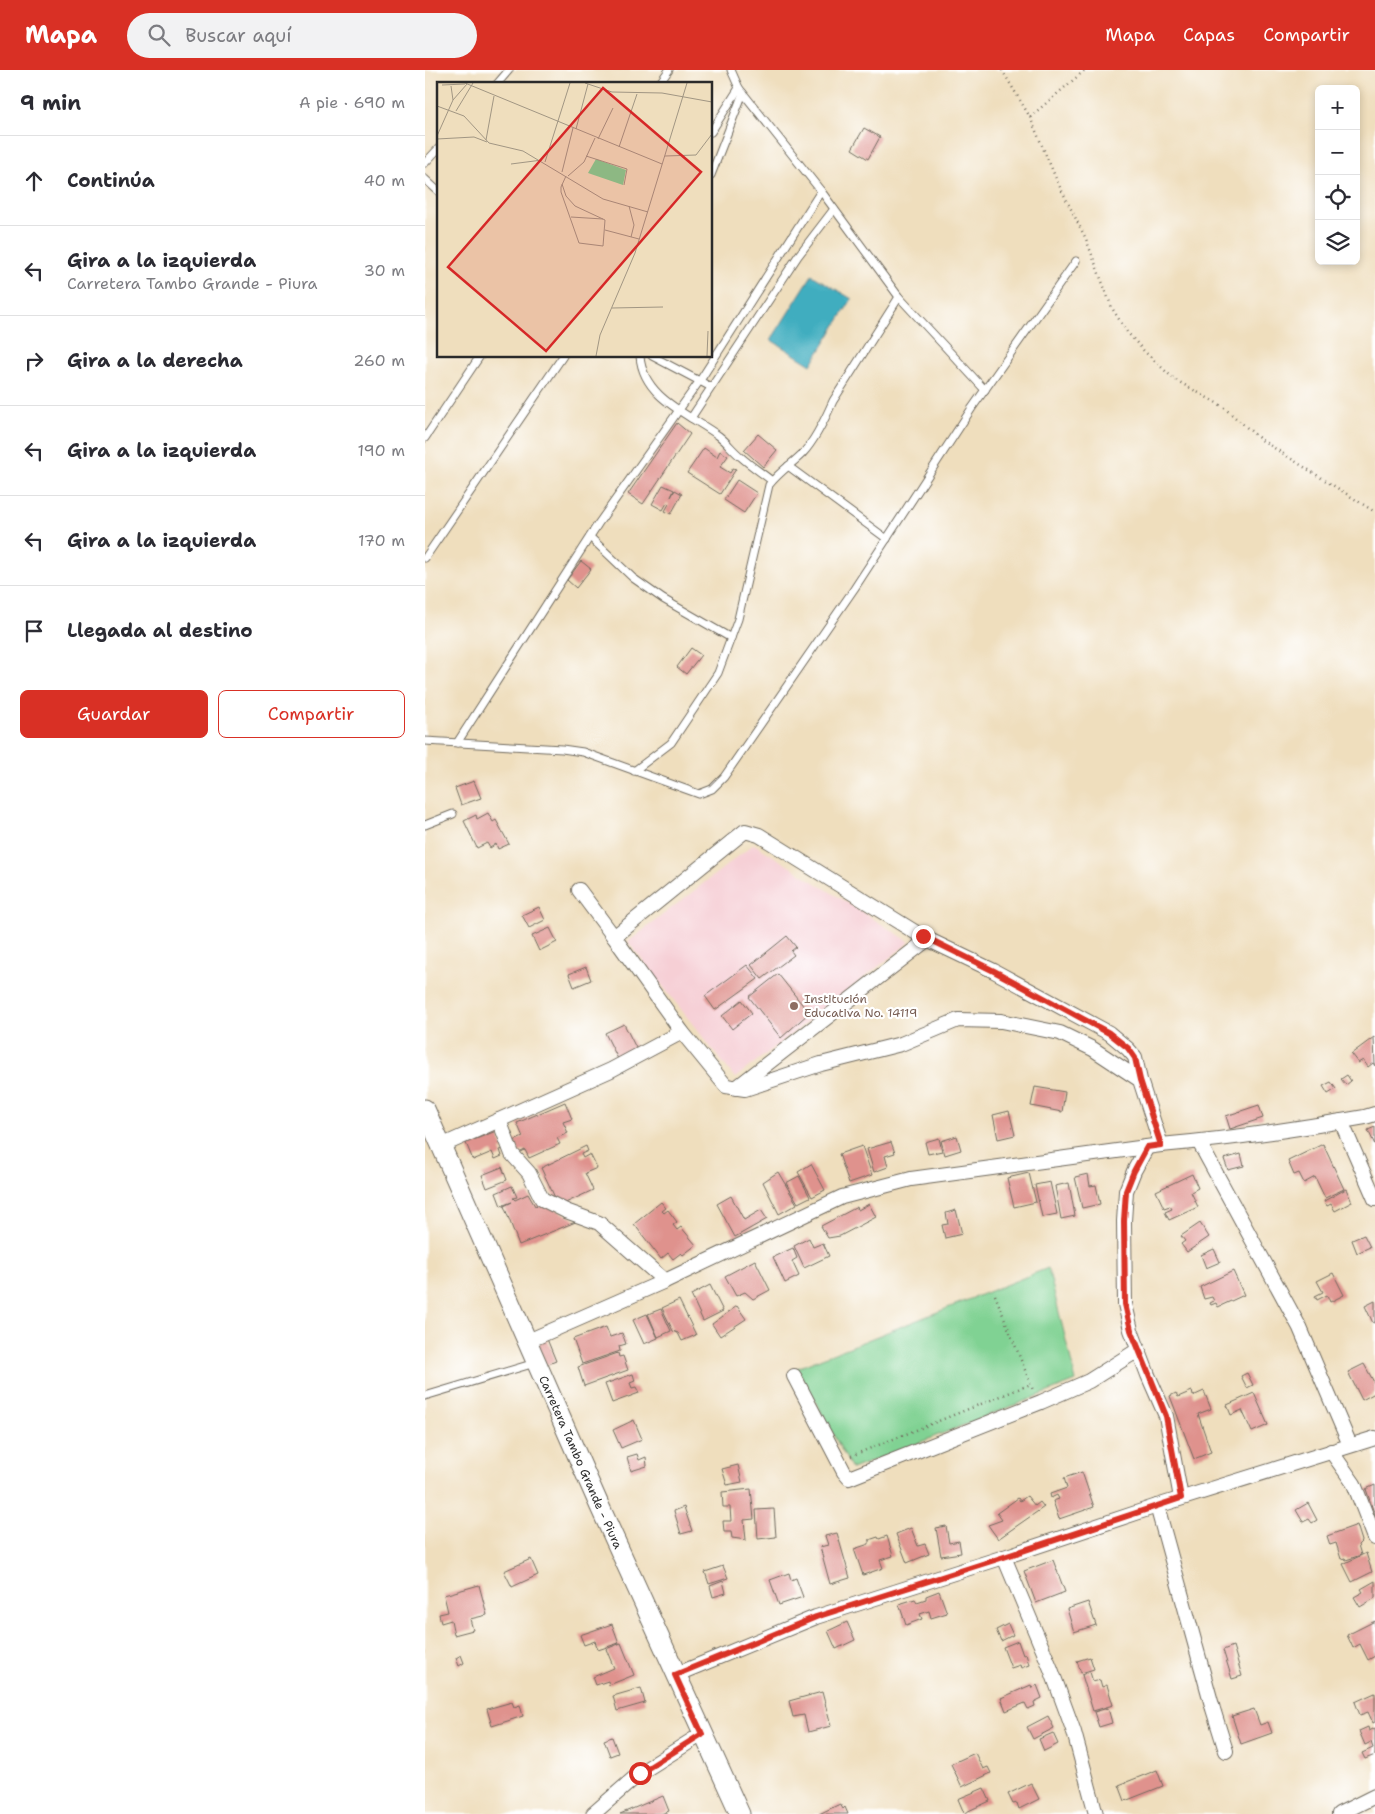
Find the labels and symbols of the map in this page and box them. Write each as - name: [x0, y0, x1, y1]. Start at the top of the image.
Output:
- inset map: [437, 82, 713, 358]
- route end: [912, 925, 935, 948]
- place label: Institución Educativa No. 14119: [804, 991, 917, 1021]
- marker: Institución Educativa No. 14119: [788, 1000, 800, 1012]
- street label: Carretera Tambo Grande - Piura: [535, 1373, 626, 1552]
- route start: [629, 1762, 652, 1785]

